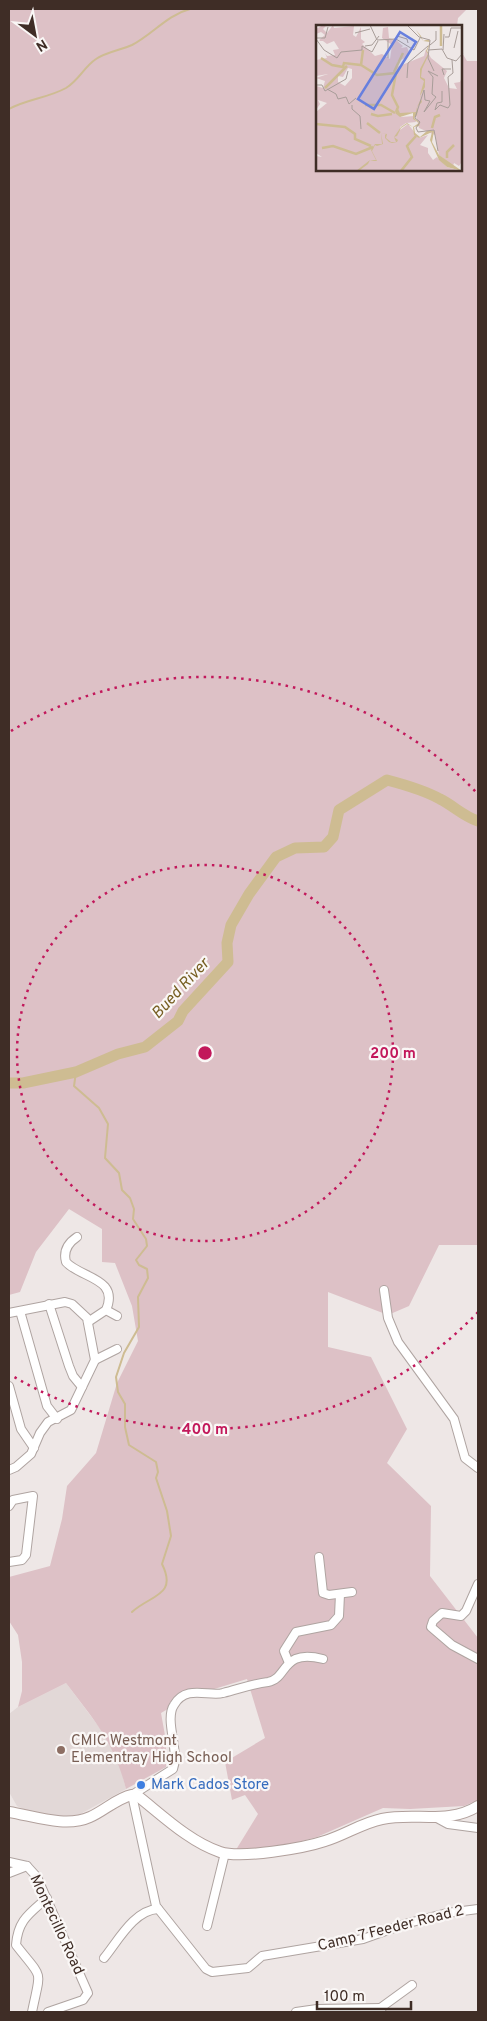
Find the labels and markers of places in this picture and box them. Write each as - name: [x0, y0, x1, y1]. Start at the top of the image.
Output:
- centre of rings: [196, 1044, 214, 1062]
- place label: CMIC Westmont Elementray High School: [71, 1732, 232, 1768]
- marker: CMIC Westmont Elementray High School: [55, 1744, 67, 1756]
- place label: Mark Cados Store: [151, 1776, 269, 1795]
- marker: Mark Cados Store: [135, 1779, 147, 1791]

